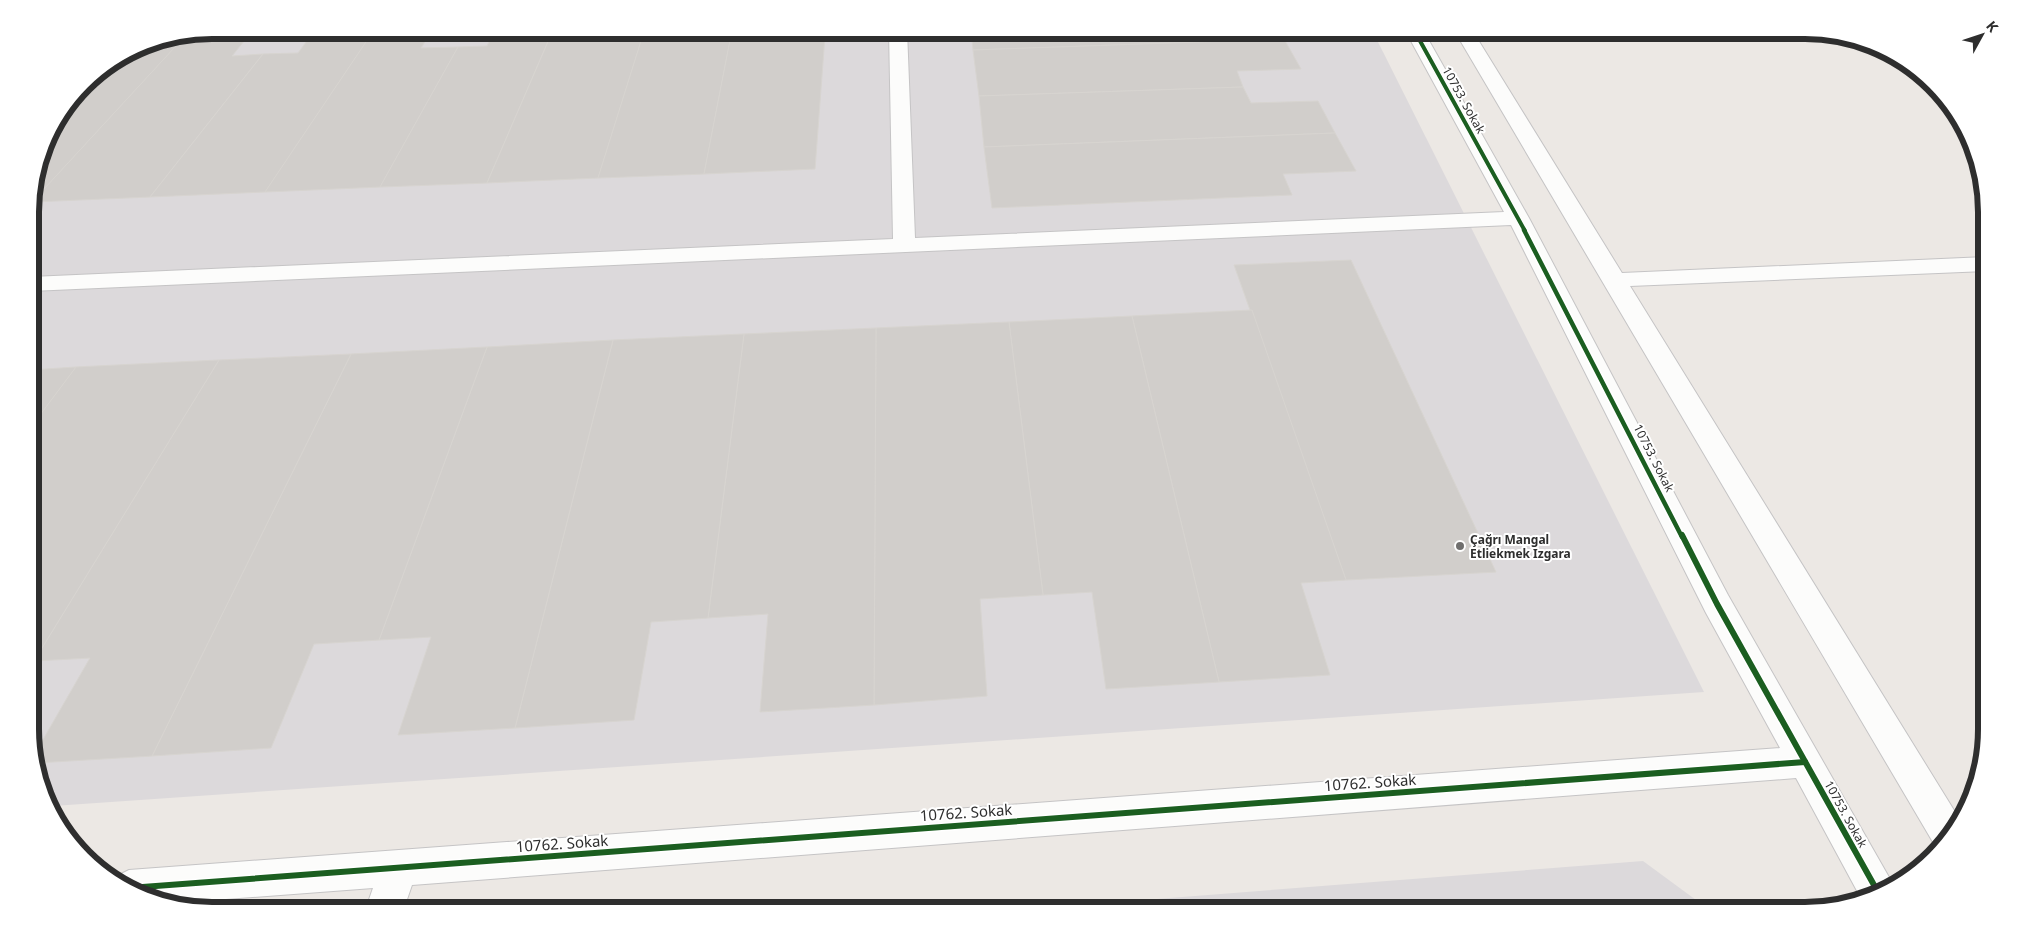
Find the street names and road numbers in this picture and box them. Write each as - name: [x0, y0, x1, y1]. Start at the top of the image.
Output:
- street label: 10753. Sokak: [1439, 63, 1490, 137]
- street label: 10753. Sokak: [1630, 421, 1679, 495]
- street label: 10762. Sokak: [1323, 769, 1417, 795]
- street label: 10753. Sokak: [1821, 777, 1872, 851]
- street label: 10762. Sokak: [919, 799, 1013, 825]
- street label: 10762. Sokak: [515, 830, 609, 856]

